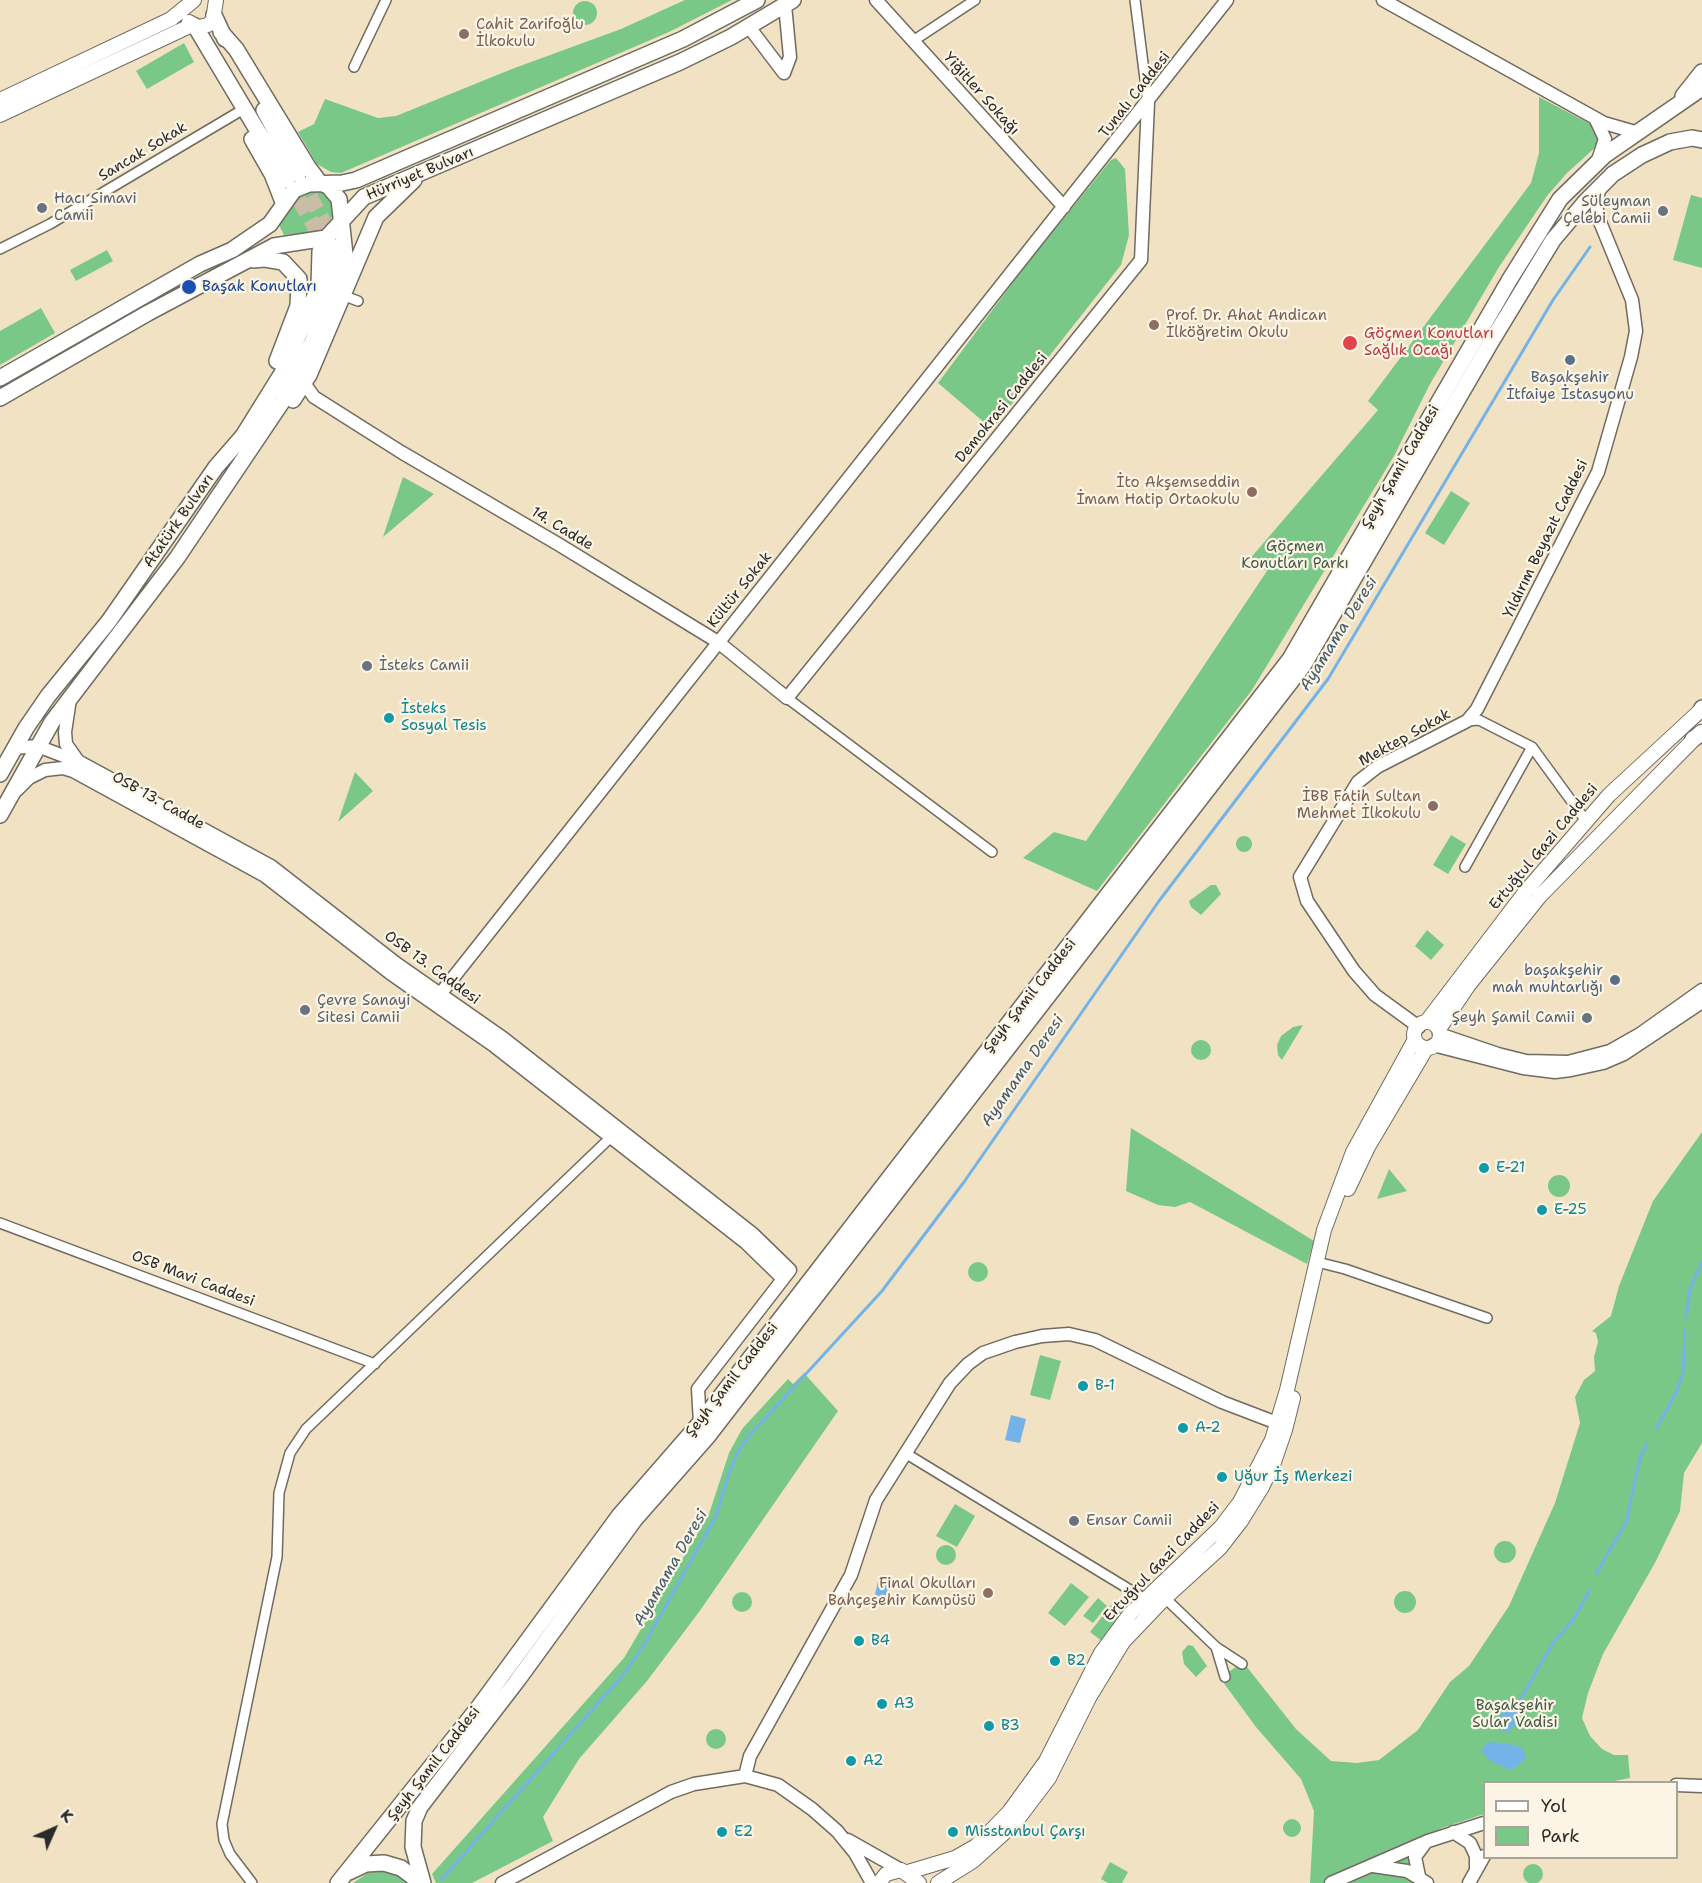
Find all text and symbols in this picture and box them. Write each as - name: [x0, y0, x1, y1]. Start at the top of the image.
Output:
- place label: Cahit Zarifoğlu İlkokulu: [476, 16, 584, 51]
- marker: Cahit Zarifoğlu İlkokulu: [457, 27, 471, 41]
- street label: Tunalı Caddesi: [1096, 48, 1174, 142]
- street label: Yiğitler Sokağı: [939, 49, 1023, 139]
- street label: Sancak Sokak: [95, 119, 191, 185]
- street label: Hürriyet Bulvarı: [364, 143, 476, 205]
- place label: Hacı Simavi Camii: [54, 190, 137, 225]
- place label: Süleyman Çelebi Camii: [1563, 193, 1651, 228]
- marker: Hacı Simavi Camii: [35, 201, 49, 215]
- marker: Süleyman Çelebi Camii: [1656, 204, 1670, 218]
- marker: Başak Konutları: [180, 278, 198, 296]
- place label: Başak Konutları: [202, 278, 317, 296]
- place label: Prof. Dr. Ahat Andican İlköğretim Okulu: [1166, 307, 1327, 342]
- marker: Prof. Dr. Ahat Andican İlköğretim Okulu: [1147, 318, 1161, 332]
- place label: Göçmen Konutları Sağlık Ocağı: [1364, 325, 1494, 360]
- marker: Göçmen Konutları Sağlık Ocağı: [1341, 334, 1359, 352]
- street label: Demokrasi Caddesi: [952, 349, 1052, 467]
- marker: Başakşehir İtfaiye İstasyonu: [1563, 353, 1577, 367]
- place label: Başakşehir İtfaiye İstasyonu: [1506, 369, 1634, 404]
- street label: Şeyh Şamil Caddesi: [1358, 402, 1444, 532]
- street label: Yıldırım Beyazıt Caddesi: [1500, 457, 1592, 621]
- street label: Atatürk Bulvarı: [140, 470, 218, 572]
- place label: İto Akşemseddin İmam Hatip Ortaokulu: [1076, 474, 1240, 509]
- marker: İto Akşemseddin İmam Hatip Ortaokulu: [1245, 485, 1259, 499]
- street label: 14. Cadde: [528, 503, 596, 555]
- park label: Göçmen Konutları Parkı: [1241, 538, 1349, 573]
- street label: Kültür Sokak: [704, 548, 776, 632]
- water label: Ayamama Deresi: [1296, 573, 1382, 695]
- place label: İsteks Camii: [379, 657, 469, 675]
- marker: İsteks Camii: [360, 659, 374, 673]
- place label: İsteks Sosyal Tesis: [401, 700, 487, 735]
- street label: Mektep Sokak: [1356, 705, 1454, 771]
- marker: İsteks Sosyal Tesis: [382, 711, 396, 725]
- street label: OSB 13. Cadde: [109, 768, 207, 834]
- street label: Ertuğtul Gazi Caddesi: [1486, 780, 1602, 914]
- place label: İBB Fatih Sultan Mehmet İlkokulu: [1297, 788, 1421, 823]
- marker: İBB Fatih Sultan Mehmet İlkokulu: [1426, 799, 1440, 813]
- street label: OSB 13. Caddesi: [381, 927, 483, 1009]
- street label: Şeyh Şamil Caddesi: [980, 935, 1080, 1057]
- place label: başakşehir mah muhtarlığı: [1492, 962, 1603, 997]
- marker: başakşehir mah muhtarlığı: [1608, 973, 1622, 987]
- place label: Çevre Sanayi Sitesi Camii: [317, 992, 410, 1027]
- marker: Çevre Sanayi Sitesi Camii: [298, 1003, 312, 1017]
- place label: Şeyh Şamil Camii: [1452, 1009, 1575, 1027]
- marker: Şeyh Şamil Camii: [1580, 1011, 1594, 1025]
- water label: Ayamama Deresi: [977, 1012, 1069, 1130]
- place label: E-21: [1496, 1159, 1525, 1177]
- marker: E-21: [1477, 1161, 1491, 1175]
- place label: E-25: [1554, 1201, 1587, 1219]
- marker: E-25: [1535, 1203, 1549, 1217]
- street label: OSB Mavi Caddesi: [129, 1247, 257, 1311]
- street label: Şeyh Şamil Caddesi: [682, 1319, 782, 1441]
- place label: B-1: [1095, 1377, 1115, 1395]
- marker: B-1: [1076, 1379, 1090, 1393]
- place label: A-2: [1195, 1419, 1221, 1437]
- marker: A-2: [1176, 1421, 1190, 1435]
- place label: Uğur İş Merkezi: [1234, 1468, 1353, 1486]
- marker: Uğur İş Merkezi: [1215, 1470, 1229, 1484]
- street label: Ertuğrul Gazi Caddesi: [1100, 1498, 1224, 1626]
- water label: Ayamama Deresi: [630, 1506, 712, 1630]
- place label: Ensar Camii: [1086, 1512, 1172, 1530]
- marker: Ensar Camii: [1067, 1514, 1081, 1528]
- place label: Final Okulları Bahçeşehir Kampüsü: [828, 1575, 976, 1610]
- marker: Final Okulları Bahçeşehir Kampüsü: [981, 1586, 995, 1600]
- place label: B4: [871, 1632, 890, 1650]
- marker: B4: [852, 1634, 866, 1648]
- place label: B2: [1067, 1652, 1086, 1670]
- marker: B2: [1048, 1654, 1062, 1668]
- place label: A3: [894, 1695, 915, 1713]
- marker: A3: [875, 1697, 889, 1711]
- park label: Başakşehir Sular Vadisi: [1472, 1697, 1558, 1732]
- street label: Şeyh Şamil Caddesi: [384, 1703, 484, 1825]
- place label: B3: [1001, 1717, 1020, 1735]
- marker: B3: [982, 1719, 996, 1733]
- place label: A2: [863, 1752, 884, 1770]
- marker: A2: [844, 1754, 858, 1768]
- legend: [1483, 1781, 1678, 1859]
- text: Yol: [1541, 1794, 1566, 1818]
- north arrow: [24, 1799, 84, 1859]
- text: K: [56, 1805, 78, 1827]
- place label: E2: [734, 1823, 753, 1841]
- place label: Misstanbul Çarşı: [965, 1823, 1086, 1841]
- text: Park: [1541, 1824, 1580, 1848]
- marker: E2: [715, 1825, 729, 1839]
- marker: Misstanbul Çarşı: [946, 1825, 960, 1839]

